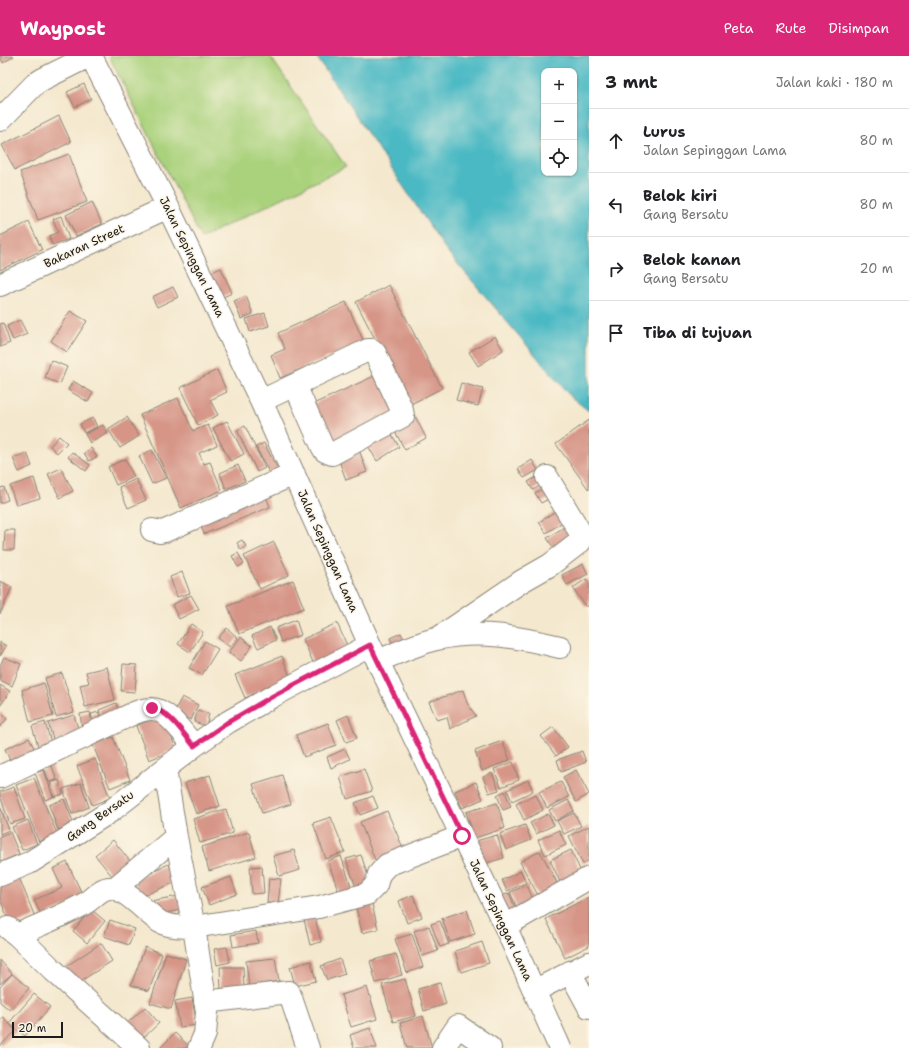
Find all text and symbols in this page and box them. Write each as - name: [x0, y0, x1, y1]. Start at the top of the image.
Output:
- text: Waypost: [20, 16, 105, 41]
- text: Peta: [724, 19, 753, 37]
- text: Rute: [775, 19, 806, 37]
- text: Disimpan: [828, 19, 889, 37]
- map controls: [541, 68, 577, 176]
- button: +: [541, 68, 577, 104]
- text: 3 mnt: [605, 71, 658, 93]
- text: Jalan kaki · 180 m: [776, 74, 893, 91]
- button: −: [541, 104, 577, 140]
- text: Lurus: [643, 122, 685, 142]
- icon: ahead: [605, 130, 627, 152]
- text: 80 m: [859, 132, 893, 149]
- button: locate: [541, 140, 577, 176]
- text: Jalan Sepinggan Lama: [643, 142, 787, 159]
- text: Belok kiri: [643, 186, 717, 206]
- street label: Jalan Sepinggan Lama: [156, 194, 228, 321]
- icon: left: [605, 194, 627, 216]
- text: 80 m: [859, 196, 893, 213]
- text: Gang Bersatu: [643, 206, 728, 223]
- street label: Bakaran Street: [41, 220, 127, 272]
- text: Belok kanan: [643, 250, 741, 270]
- icon: right: [605, 258, 627, 280]
- text: 20 m: [860, 260, 893, 277]
- text: Gang Bersatu: [643, 270, 728, 287]
- icon: arrive: [605, 322, 627, 344]
- text: Tiba di tujuan: [643, 323, 752, 343]
- street label: Jalan Sepinggan Lama: [294, 487, 362, 615]
- route end: [143, 699, 161, 717]
- street label: Gang Bersatu: [63, 787, 137, 845]
- route start: [453, 827, 471, 845]
- street label: Jalan Sepinggan Lama: [466, 857, 536, 984]
- scale bar: [12, 1020, 63, 1039]
- text: 20 m: [18, 1021, 46, 1036]

